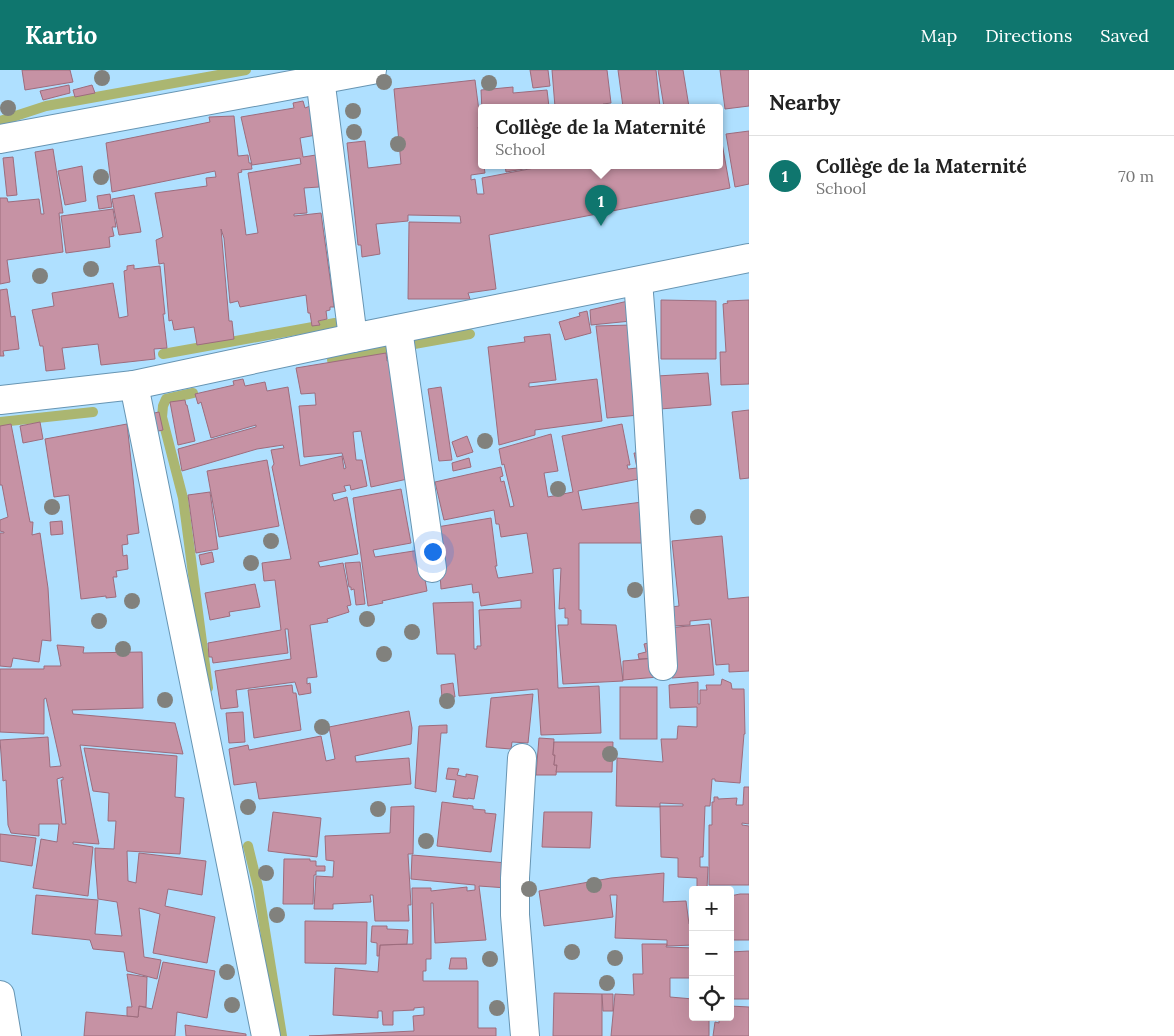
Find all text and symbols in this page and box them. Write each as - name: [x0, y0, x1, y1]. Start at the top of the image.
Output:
- text: Kartio: [25, 20, 97, 51]
- text: Map: [921, 24, 957, 47]
- text: Directions: [985, 24, 1072, 47]
- text: Saved: [1100, 24, 1149, 47]
- text: Nearby: [769, 89, 840, 116]
- popup: [478, 104, 723, 169]
- text: Collège de la Maternité: [495, 115, 706, 139]
- text: School: [495, 139, 545, 159]
- text: Collège de la Maternité: [816, 154, 1027, 178]
- text: 1: [782, 166, 788, 186]
- text: 70 m: [1118, 166, 1154, 186]
- text: School: [816, 178, 866, 198]
- pin: 1: [585, 185, 617, 226]
- your location: [420, 539, 446, 565]
- map controls: [689, 886, 734, 1021]
- button: +: [689, 886, 734, 931]
- button: −: [689, 931, 734, 976]
- button: locate: [689, 976, 734, 1021]

